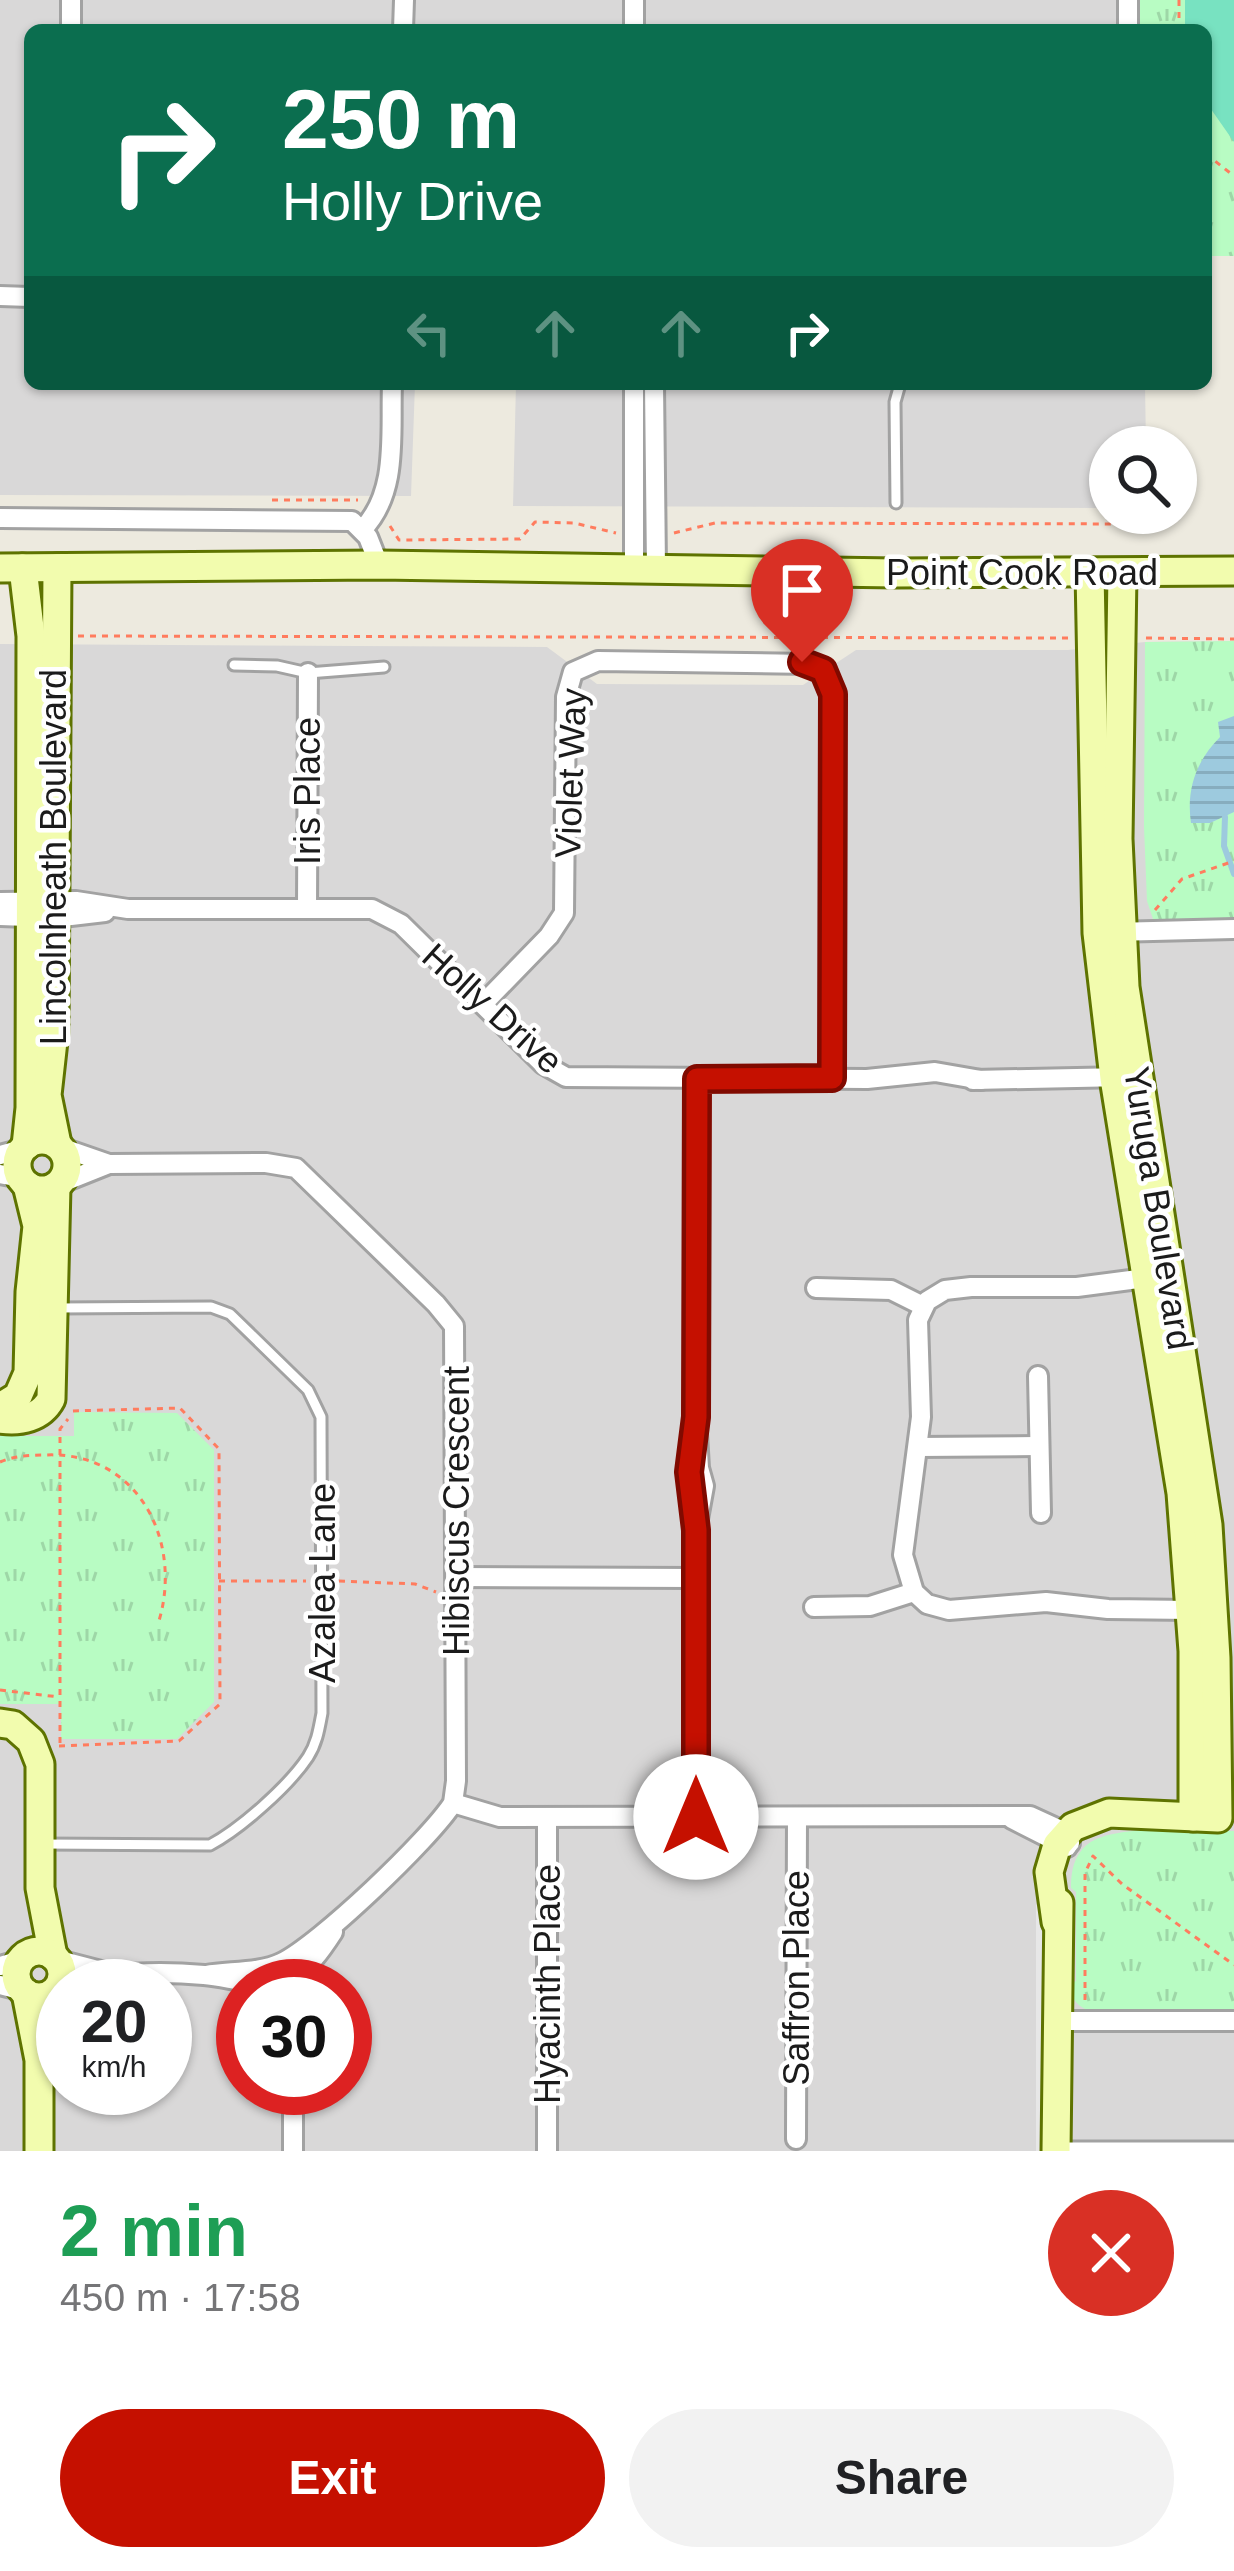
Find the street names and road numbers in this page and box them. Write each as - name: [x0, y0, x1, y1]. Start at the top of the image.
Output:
- street label: Point Cook Road: [886, 552, 1158, 593]
- street label: Lincolnheath Boulevard: [33, 669, 74, 1045]
- street label: Violet Way: [547, 687, 594, 859]
- street label: Iris Place: [287, 717, 328, 865]
- street label: Holly Drive: [414, 935, 571, 1082]
- street label: Yuruga Boulevard: [1116, 1064, 1201, 1353]
- street label: Hibiscus Crescent: [436, 1366, 477, 1656]
- street label: Azalea Lane: [302, 1483, 343, 1683]
- street label: Hyacinth Place: [527, 1864, 568, 2104]
- street label: Saffron Place: [776, 1870, 817, 2086]

